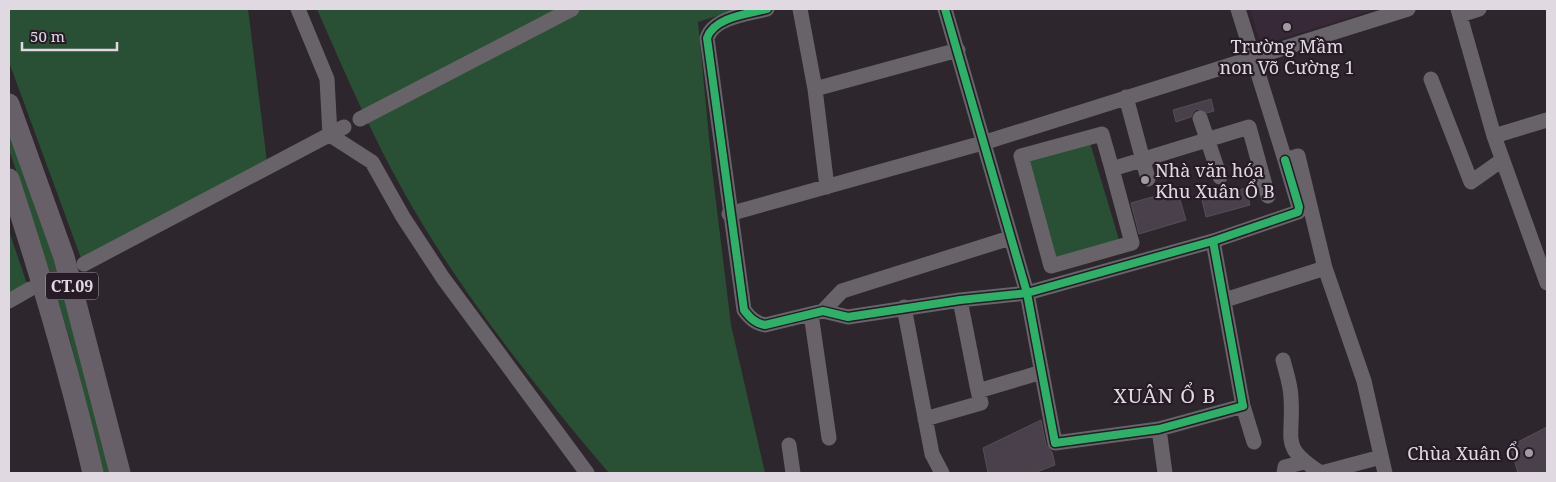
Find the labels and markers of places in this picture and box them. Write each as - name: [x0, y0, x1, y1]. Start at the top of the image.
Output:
- marker: Trường Mầm non Võ Cường 1: [1281, 21, 1293, 33]
- place label: Trường Mầm non Võ Cường 1: [1220, 34, 1354, 79]
- place label: Nhà văn hóa Khu Xuân Ổ B: [1155, 158, 1275, 203]
- marker: Nhà văn hóa Khu Xuân Ổ B: [1139, 174, 1151, 186]
- place label: Chùa Xuân Ổ: [1407, 441, 1519, 465]
- marker: Chùa Xuân Ổ: [1523, 447, 1535, 459]

